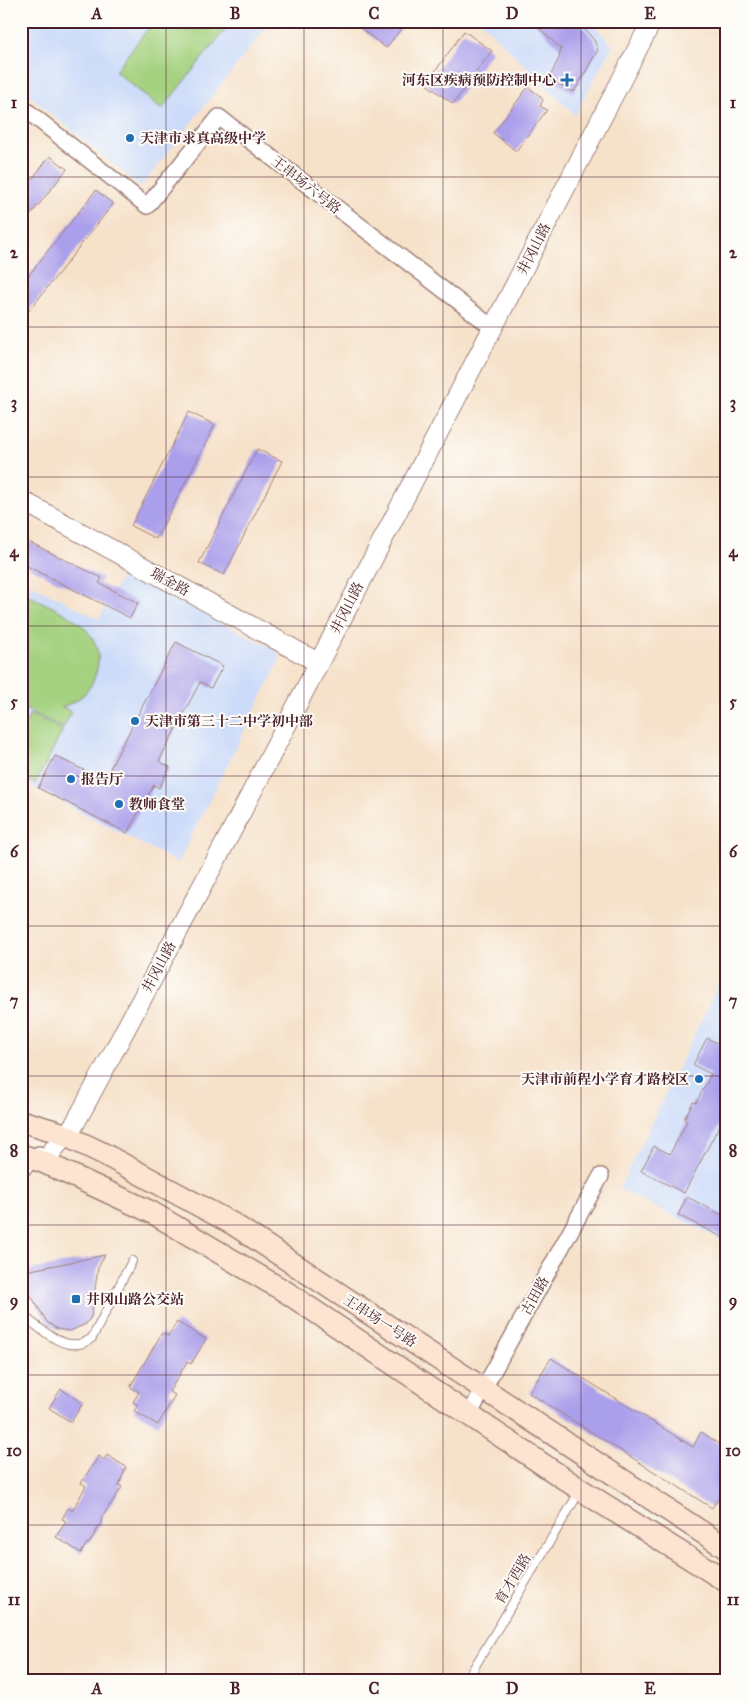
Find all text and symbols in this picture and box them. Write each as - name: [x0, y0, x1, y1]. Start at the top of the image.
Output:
- text: A: [91, 4, 103, 23]
- text: B: [230, 4, 240, 23]
- text: C: [369, 4, 380, 23]
- text: D: [506, 4, 519, 23]
- text: E: [644, 4, 656, 23]
- place label: 河东区疾病预防控制中心: [402, 72, 556, 89]
- marker: 河东区疾病预防控制中心: [560, 73, 574, 87]
- text: 1: [11, 93, 18, 112]
- text: 1: [730, 93, 737, 112]
- place label: 天津市求真高级中学: [140, 130, 266, 147]
- marker: 天津市求真高级中学: [124, 132, 136, 144]
- street label: 王串场六号路: [268, 152, 344, 218]
- street label: 井冈山路: [514, 220, 554, 278]
- text: 2: [10, 243, 19, 262]
- text: 2: [729, 243, 738, 262]
- text: 3: [11, 393, 17, 413]
- text: 3: [730, 393, 736, 413]
- text: 4: [10, 542, 20, 562]
- text: 4: [729, 542, 739, 562]
- street label: 瑞金路: [148, 564, 192, 600]
- street label: 井冈山路: [327, 579, 367, 637]
- text: 5: [10, 692, 18, 711]
- text: 5: [729, 692, 737, 711]
- place label: 天津市第三十二中学初中部: [145, 713, 313, 730]
- marker: 天津市第三十二中学初中部: [129, 715, 141, 727]
- place label: 报告厅: [81, 771, 123, 788]
- marker: 报告厅: [65, 773, 77, 785]
- place label: 教师食堂: [129, 796, 185, 813]
- marker: 教师食堂: [113, 798, 125, 810]
- text: 6: [10, 842, 19, 861]
- text: 6: [729, 842, 738, 861]
- street label: 井冈山路: [138, 938, 180, 996]
- text: 7: [10, 991, 19, 1010]
- text: 7: [729, 991, 738, 1010]
- place label: 天津市前程小学育才路校区: [521, 1071, 689, 1088]
- marker: 天津市前程小学育才路校区: [693, 1073, 705, 1085]
- text: 8: [10, 1141, 18, 1160]
- text: 8: [729, 1141, 737, 1160]
- street label: 古田路: [517, 1274, 553, 1318]
- text: 9: [10, 1291, 18, 1311]
- place label: 井冈山路公交站: [86, 1291, 184, 1308]
- street label: 王串场一号路: [340, 1291, 420, 1351]
- text: 9: [729, 1291, 737, 1311]
- marker: 井冈山路公交站: [70, 1293, 82, 1305]
- text: 10: [6, 1441, 22, 1460]
- text: 10: [725, 1441, 741, 1460]
- street label: 育才西路: [491, 1551, 535, 1607]
- text: 11: [8, 1590, 21, 1609]
- text: 11: [727, 1590, 740, 1609]
- text: A: [91, 1679, 103, 1698]
- text: B: [230, 1679, 240, 1698]
- text: C: [369, 1679, 380, 1698]
- text: D: [506, 1679, 519, 1698]
- text: E: [644, 1679, 656, 1698]

